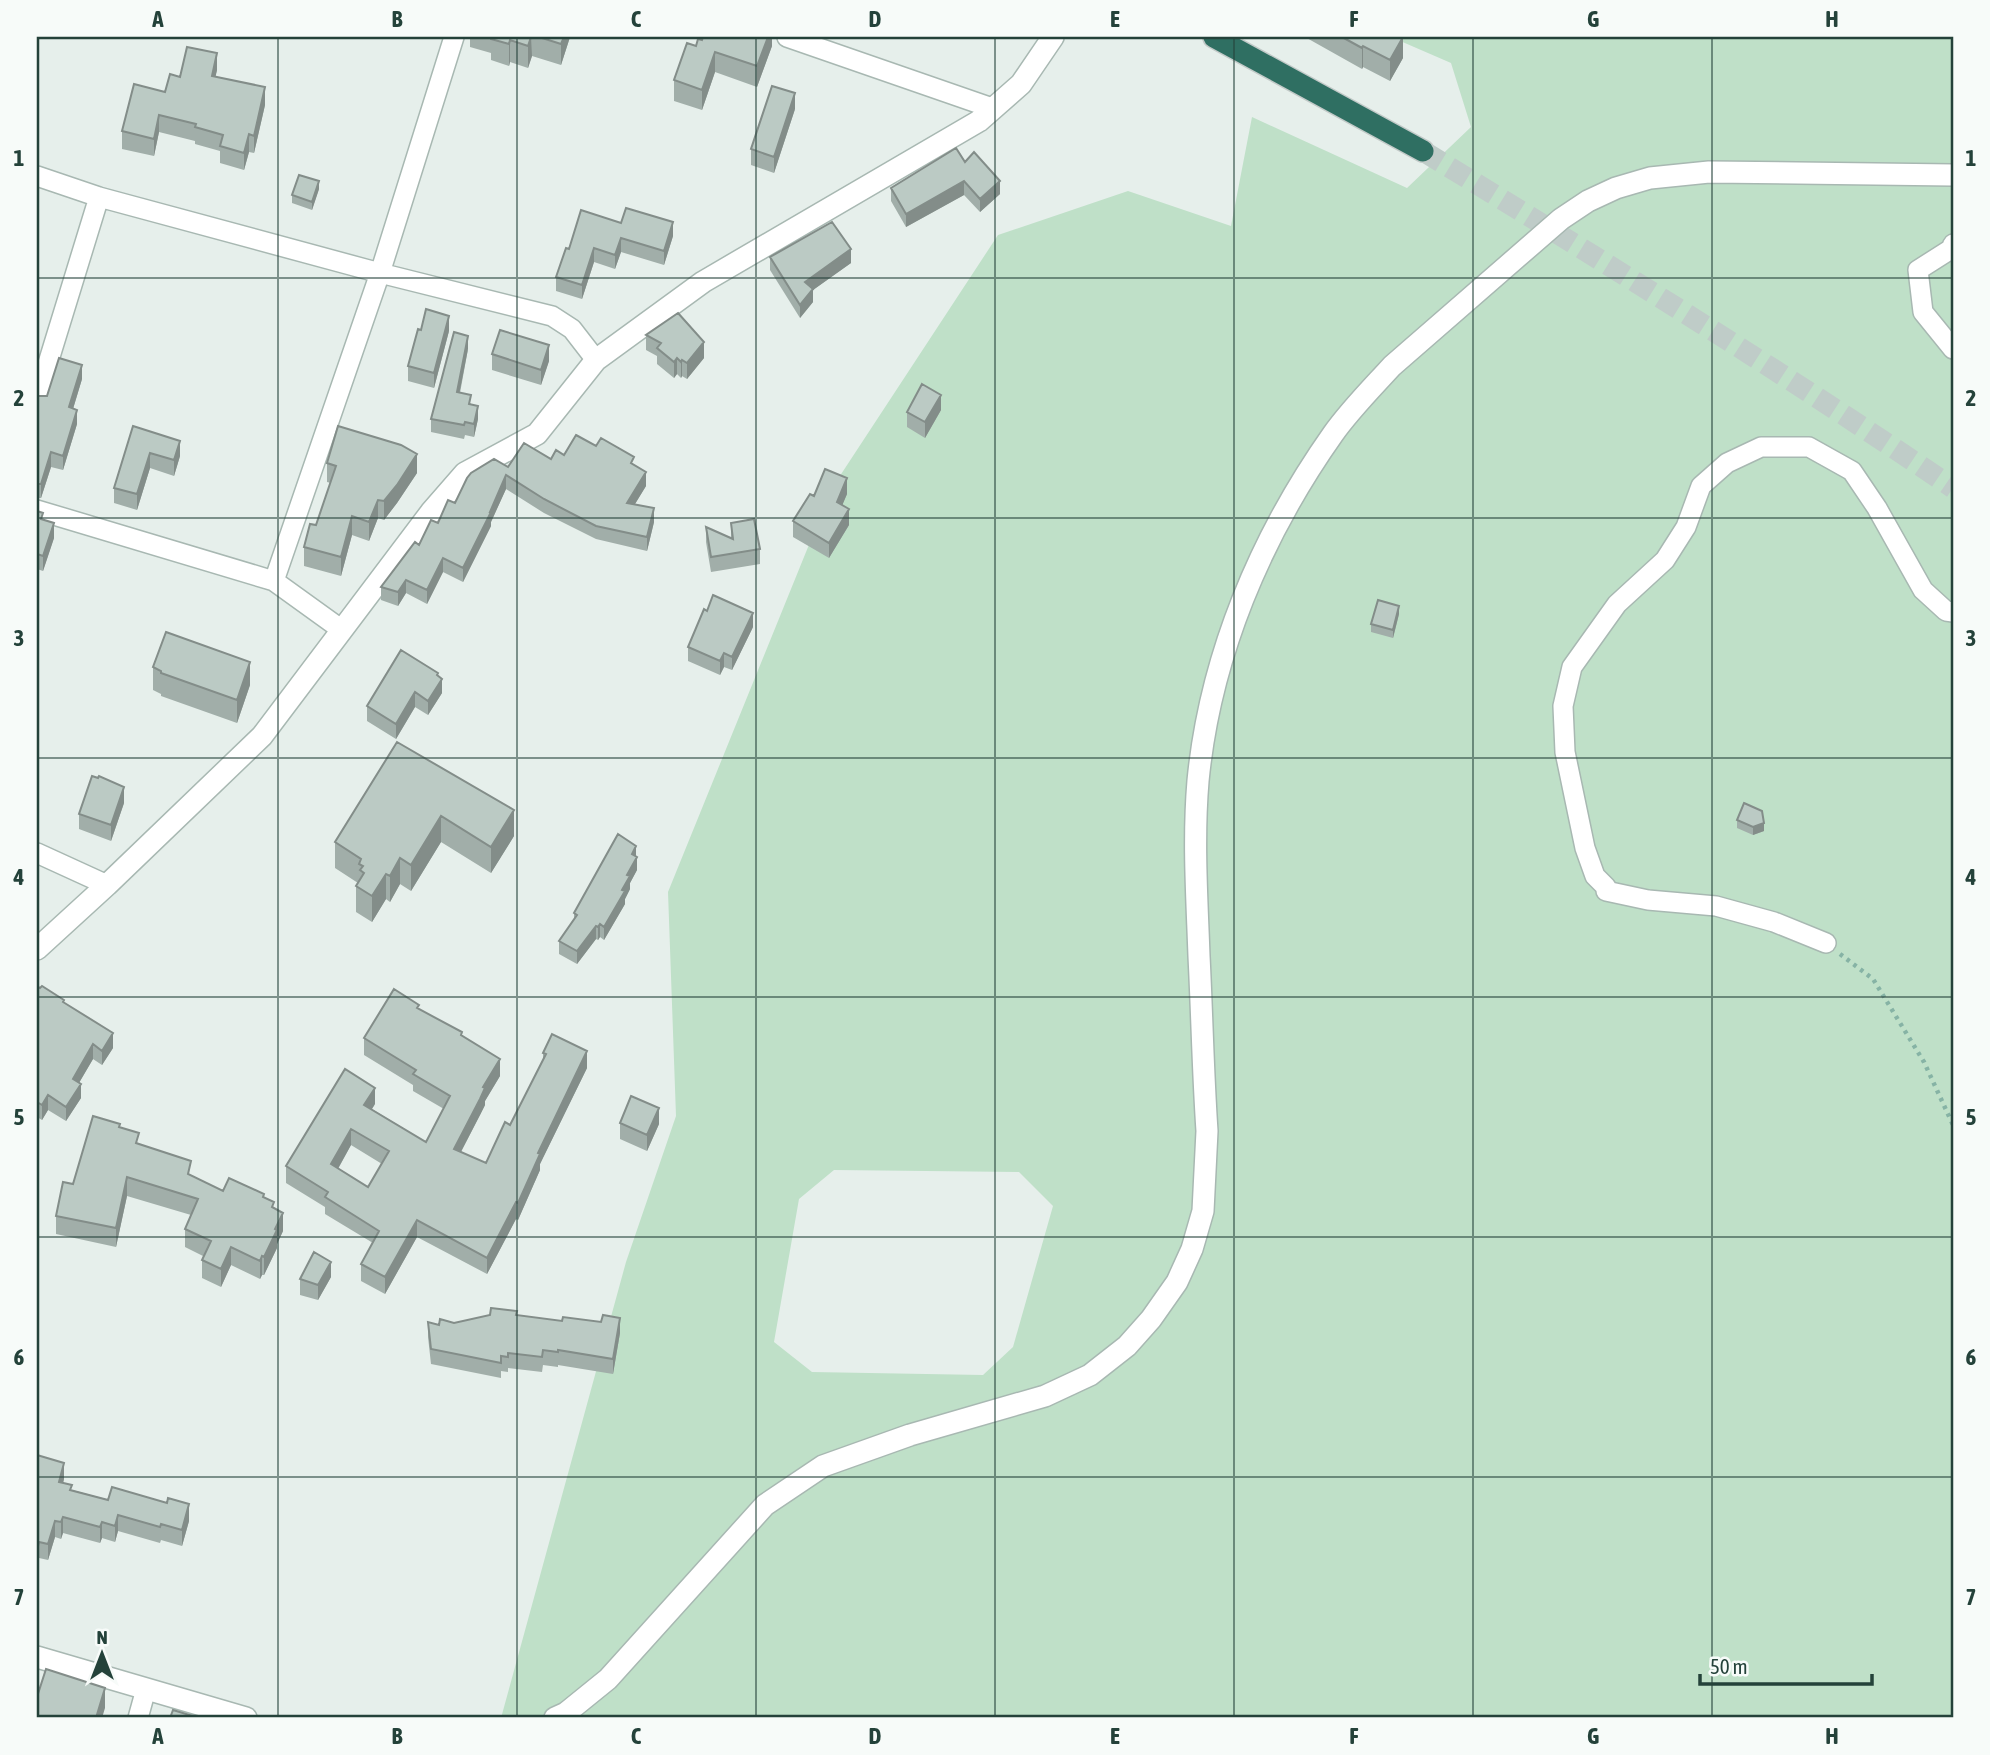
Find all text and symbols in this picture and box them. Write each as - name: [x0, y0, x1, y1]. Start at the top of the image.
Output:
- text: A: [151, 6, 164, 32]
- text: B: [392, 6, 403, 32]
- text: C: [631, 6, 642, 32]
- text: D: [869, 6, 882, 32]
- text: E: [1110, 6, 1120, 32]
- text: F: [1349, 6, 1359, 32]
- text: G: [1587, 6, 1599, 32]
- text: H: [1825, 6, 1839, 32]
- text: 1: [14, 145, 25, 171]
- text: 1: [1966, 145, 1977, 171]
- text: 2: [14, 385, 24, 411]
- text: 2: [1966, 385, 1976, 411]
- text: 3: [14, 625, 24, 651]
- text: 3: [1966, 625, 1976, 651]
- text: 4: [13, 864, 25, 890]
- text: 4: [1965, 864, 1977, 890]
- text: 5: [14, 1104, 25, 1130]
- text: 5: [1966, 1104, 1977, 1130]
- text: 6: [14, 1344, 25, 1370]
- text: 6: [1966, 1344, 1977, 1370]
- text: 7: [14, 1584, 24, 1610]
- text: 7: [1966, 1584, 1976, 1610]
- north arrow: [66, 1618, 136, 1688]
- text: N: [96, 1626, 108, 1648]
- scale bar: [1700, 1643, 1871, 1687]
- text: 50 m: [1710, 1654, 1748, 1678]
- text: A: [151, 1723, 164, 1749]
- text: B: [392, 1723, 403, 1749]
- text: C: [631, 1723, 642, 1749]
- text: D: [869, 1723, 882, 1749]
- text: E: [1110, 1723, 1120, 1749]
- text: F: [1349, 1723, 1359, 1749]
- text: G: [1587, 1723, 1599, 1749]
- text: H: [1825, 1723, 1839, 1749]

